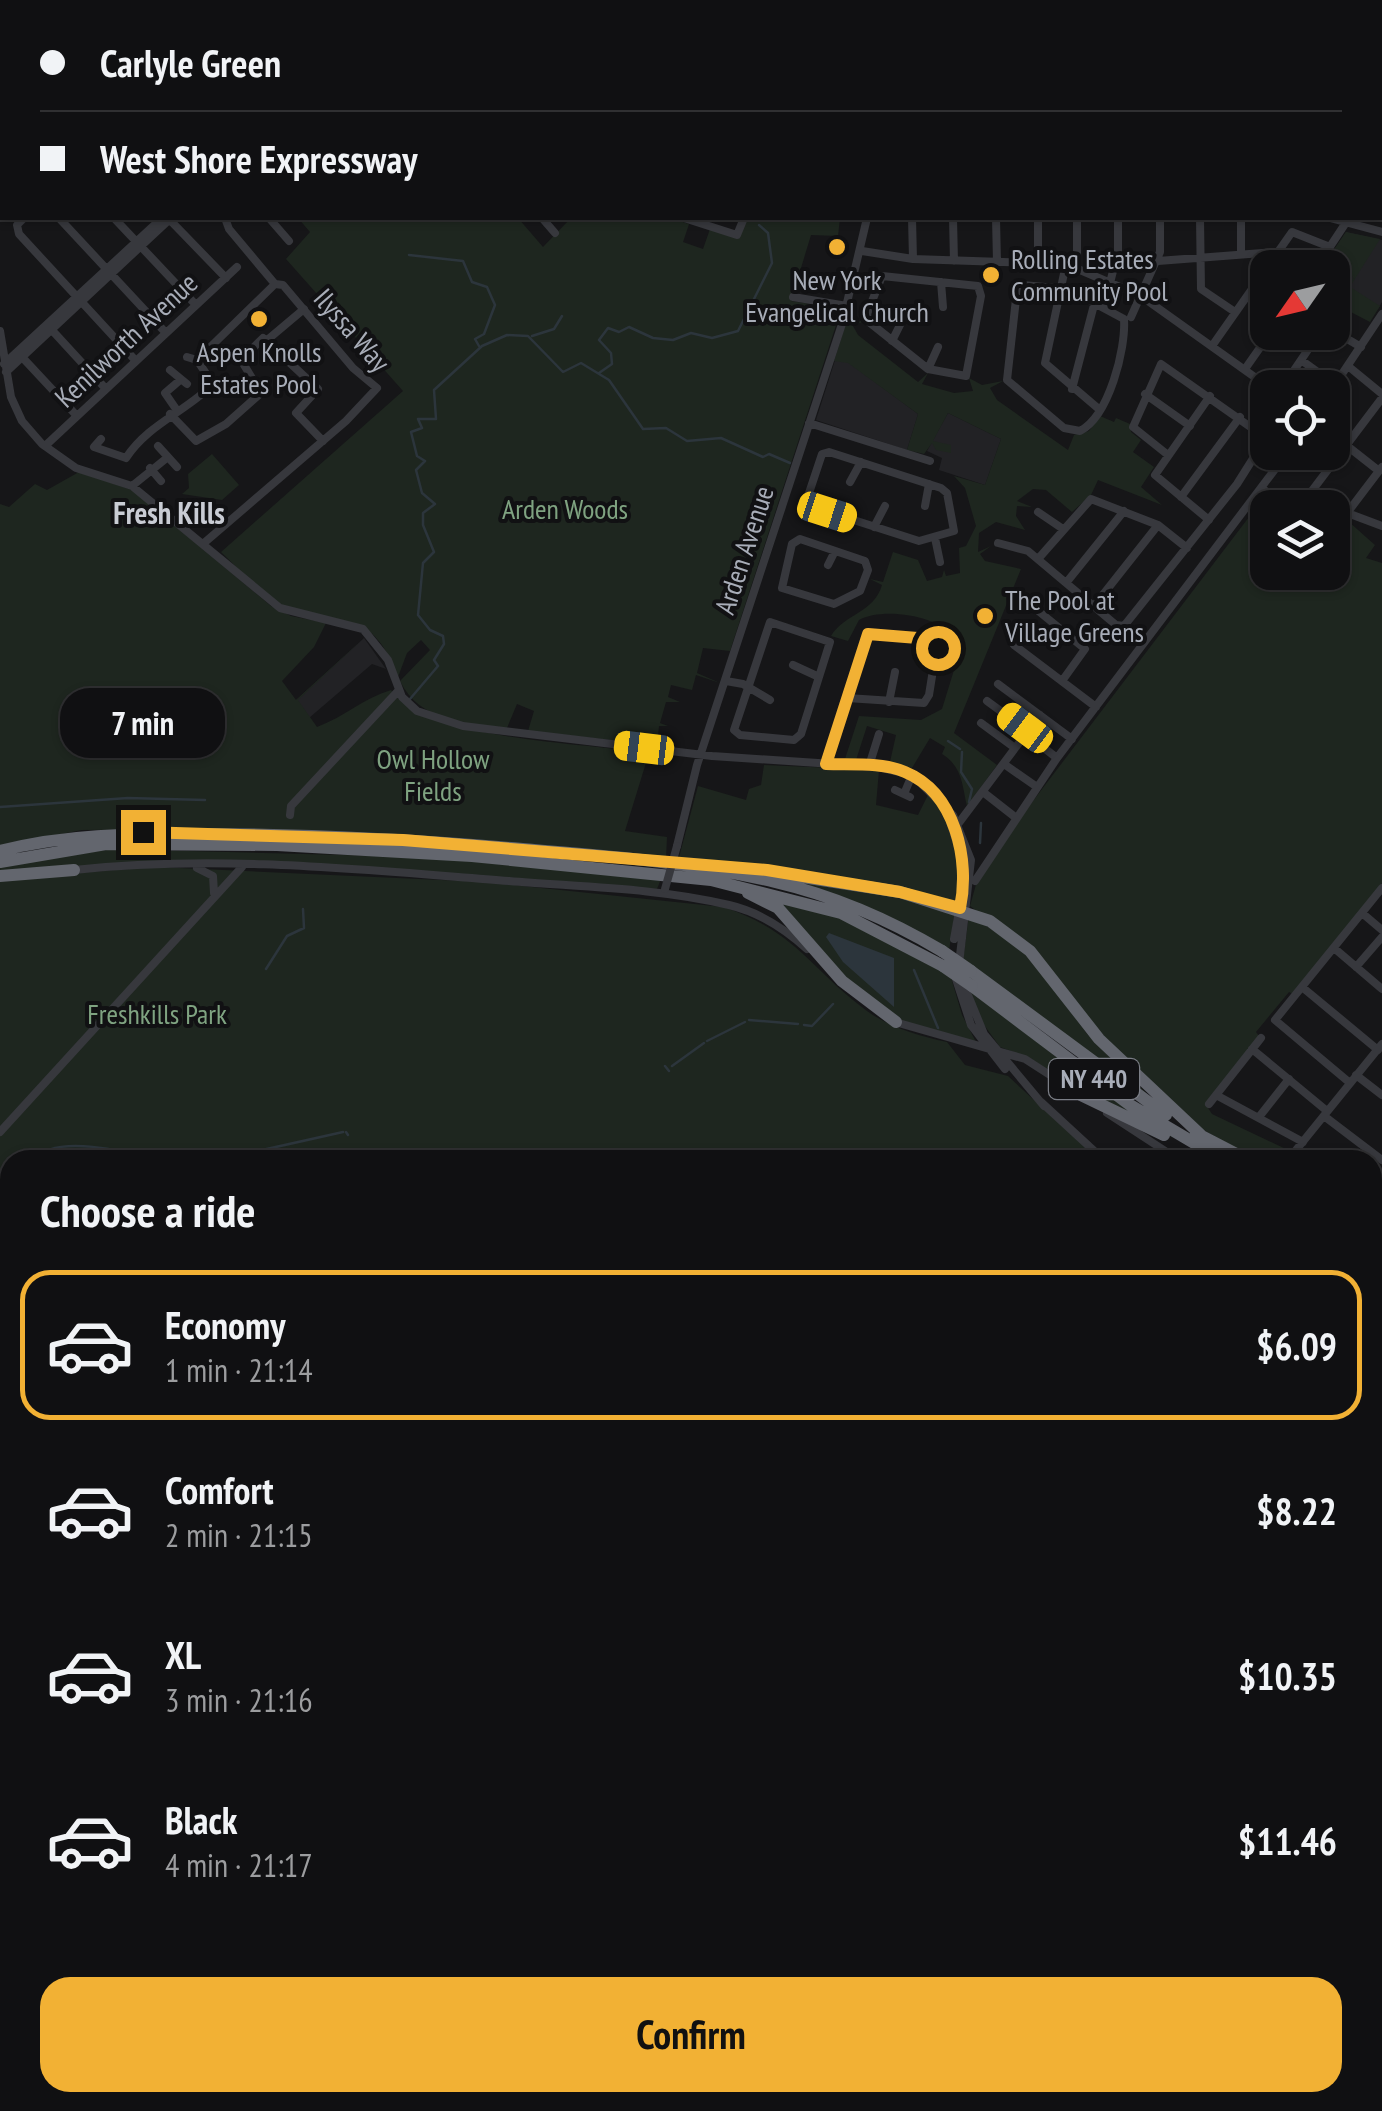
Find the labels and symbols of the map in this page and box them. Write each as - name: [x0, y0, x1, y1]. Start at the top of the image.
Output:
- marker: New York Evangelical Church: [826, 236, 848, 258]
- place label: Rolling Estates Community Pool: [1011, 240, 1168, 309]
- north arrow: [1250, 250, 1350, 350]
- place label: New York Evangelical Church: [745, 261, 929, 330]
- street label: Kenilworth Avenue: [47, 264, 205, 415]
- marker: Rolling Estates Community Pool: [980, 264, 1002, 286]
- street label: Ilyssa Way: [306, 280, 399, 379]
- marker: Aspen Knolls Estates Pool: [248, 308, 270, 330]
- place label: Aspen Knolls Estates Pool: [197, 333, 321, 402]
- street label: Arden Avenue: [705, 481, 782, 619]
- car: [794, 488, 860, 536]
- park label: Arden Woods: [502, 490, 628, 527]
- district label: Fresh Kills: [113, 493, 225, 532]
- place label: The Pool at Village Greens: [1004, 581, 1144, 650]
- marker: The Pool at Village Greens: [974, 605, 996, 627]
- route start: [916, 626, 961, 671]
- callout: 7 min: [61, 687, 226, 757]
- car: [992, 698, 1058, 758]
- car: [612, 729, 676, 767]
- park label: Owl Hollow Fields: [377, 740, 490, 809]
- route end: [121, 810, 166, 855]
- park label: Freshkills Park: [87, 995, 227, 1032]
- road number: NY 440: [1049, 1059, 1139, 1099]

